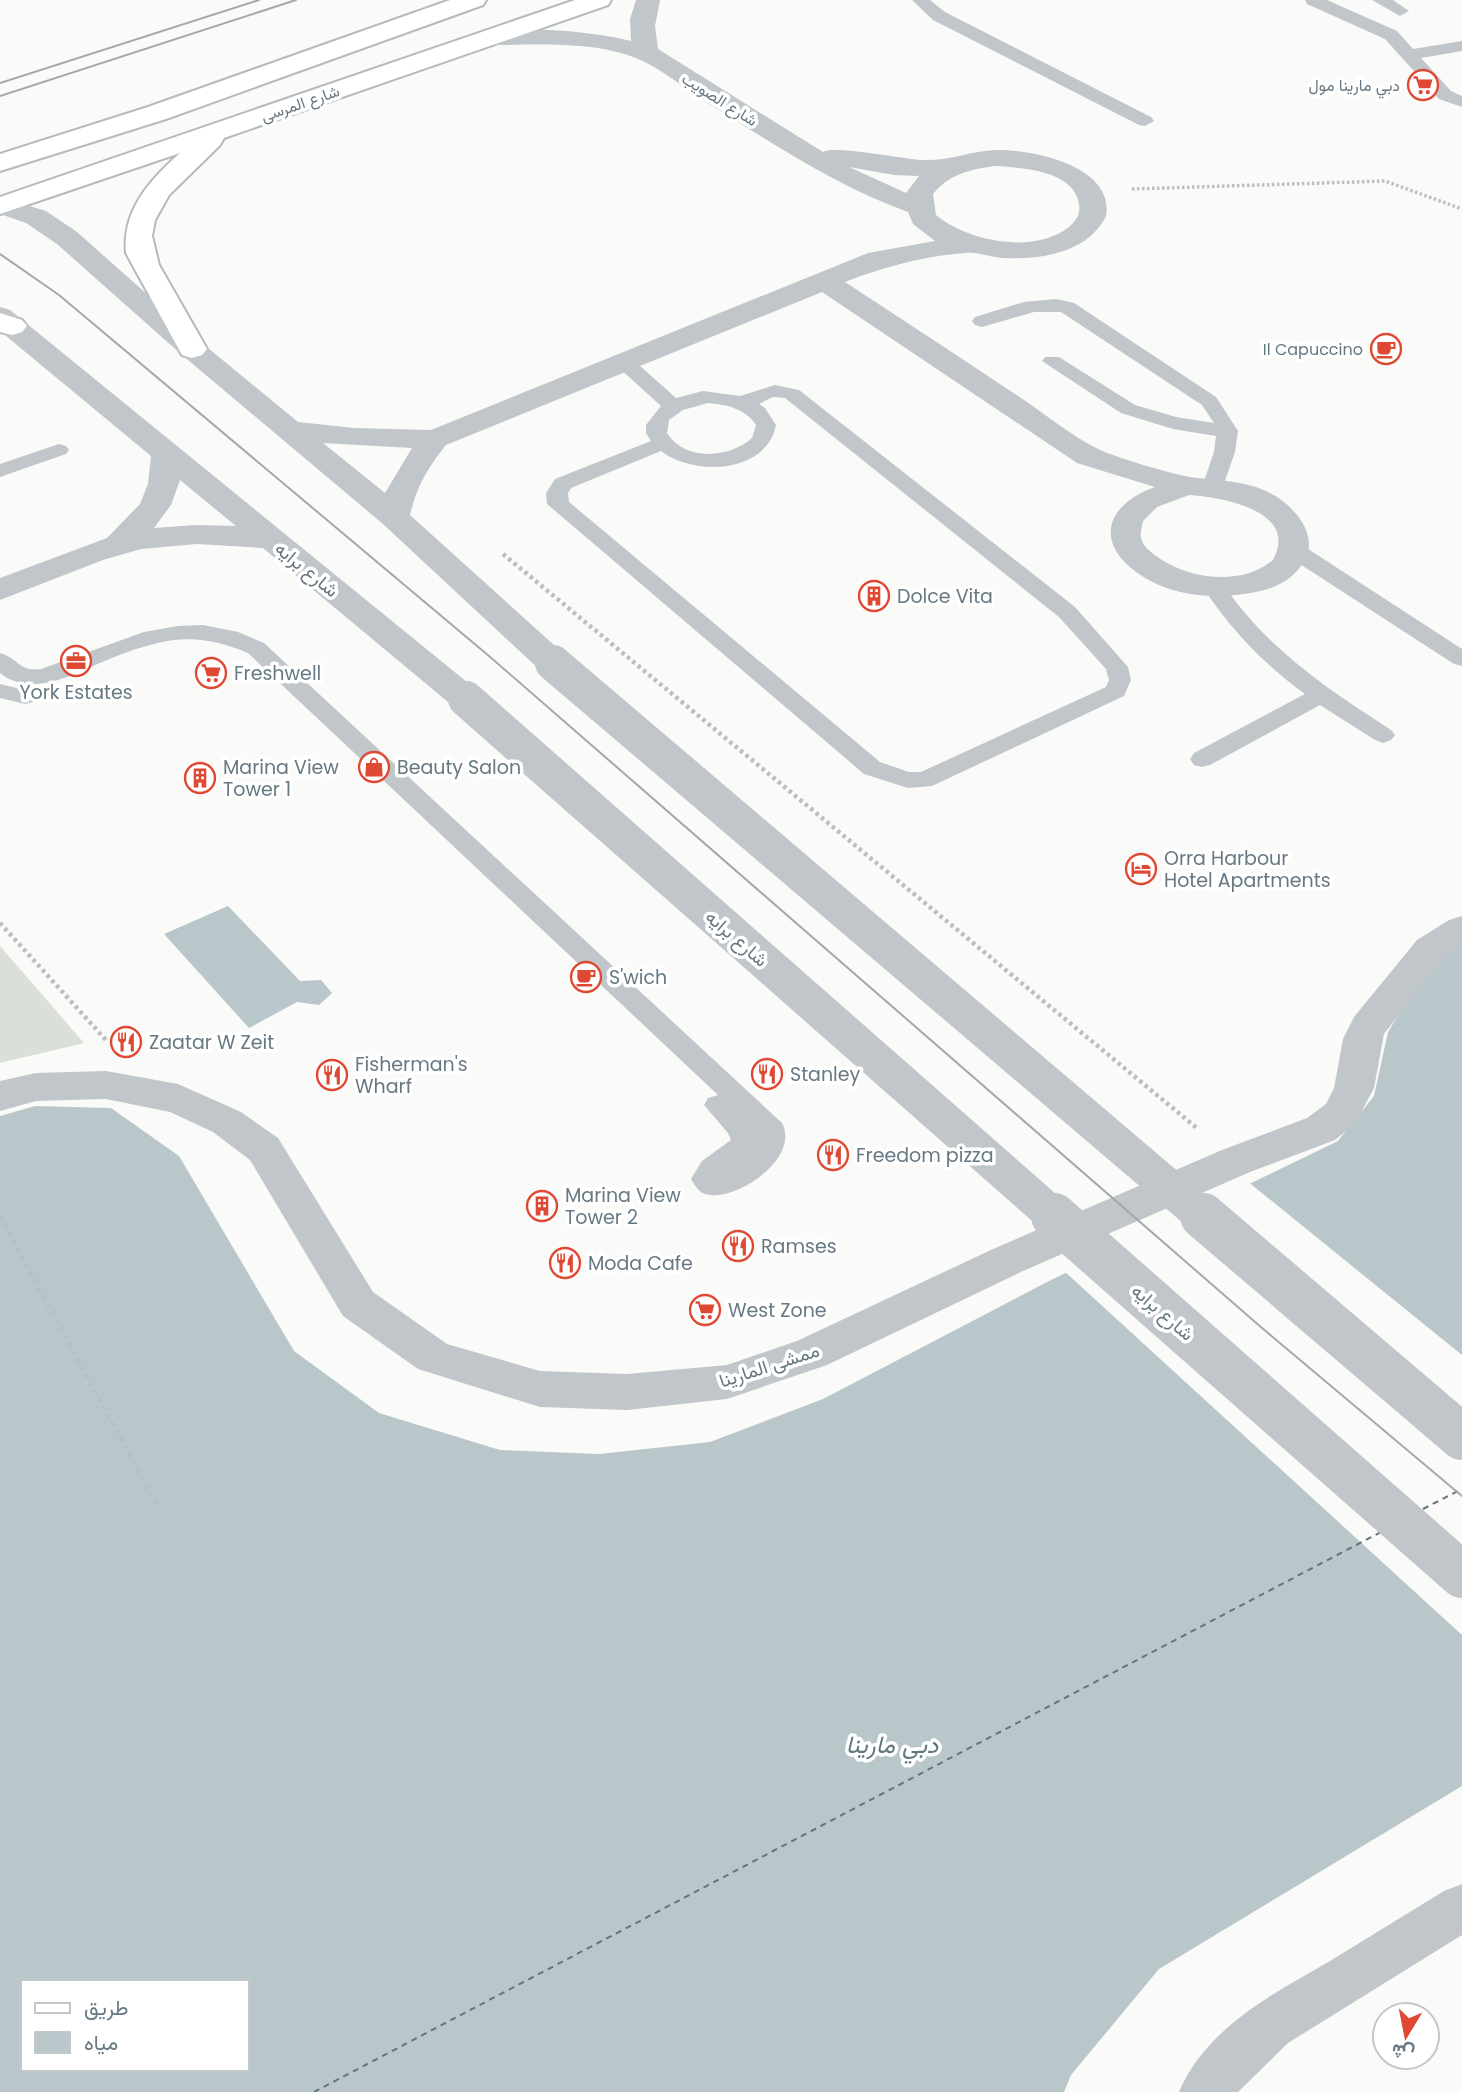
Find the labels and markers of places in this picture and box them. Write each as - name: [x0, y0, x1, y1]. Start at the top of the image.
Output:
- supermarket icon: دبي مارينا مول: [1406, 68, 1440, 102]
- place label: دبي مارينا مول: [1309, 74, 1400, 99]
- cafe icon: Il Capuccino: [1369, 332, 1403, 366]
- place label: Il Capuccino: [1263, 338, 1363, 361]
- building icon: Dolce Vita: [857, 579, 891, 613]
- place label: Dolce Vita: [897, 583, 993, 610]
- office icon: York Estates: [59, 644, 93, 678]
- supermarket icon: Freshwell: [194, 656, 228, 690]
- place label: Freshwell: [234, 660, 321, 687]
- place label: York Estates: [19, 679, 133, 706]
- shop icon: Beauty Salon: [357, 750, 391, 784]
- place label: Marina View Tower 1: [223, 754, 339, 803]
- place label: Beauty Salon: [397, 754, 521, 781]
- building icon: Marina View Tower 1: [183, 761, 217, 795]
- place label: Orra Harbour Hotel Apartments: [1164, 845, 1331, 894]
- hotel icon: Orra Harbour Hotel Apartments: [1124, 852, 1158, 886]
- cafe icon: S'wich: [569, 960, 603, 994]
- place label: S'wich: [609, 964, 667, 991]
- restaurant icon: Zaatar W Zeit: [109, 1025, 143, 1059]
- place label: Zaatar W Zeit: [149, 1029, 274, 1056]
- place label: Fisherman's Wharf: [355, 1051, 468, 1100]
- restaurant icon: Stanley: [750, 1057, 784, 1091]
- restaurant icon: Fisherman's Wharf: [315, 1058, 349, 1092]
- place label: Stanley: [790, 1061, 861, 1088]
- restaurant icon: Freedom pizza: [816, 1138, 850, 1172]
- place label: Freedom pizza: [856, 1142, 994, 1169]
- place label: Marina View Tower 2: [565, 1182, 681, 1231]
- building icon: Marina View Tower 2: [525, 1189, 559, 1223]
- restaurant icon: Ramses: [721, 1229, 755, 1263]
- place label: Ramses: [761, 1233, 837, 1260]
- restaurant icon: Moda Cafe: [548, 1246, 582, 1280]
- place label: Moda Cafe: [588, 1250, 693, 1277]
- supermarket icon: West Zone: [688, 1293, 722, 1327]
- place label: West Zone: [728, 1297, 827, 1324]

